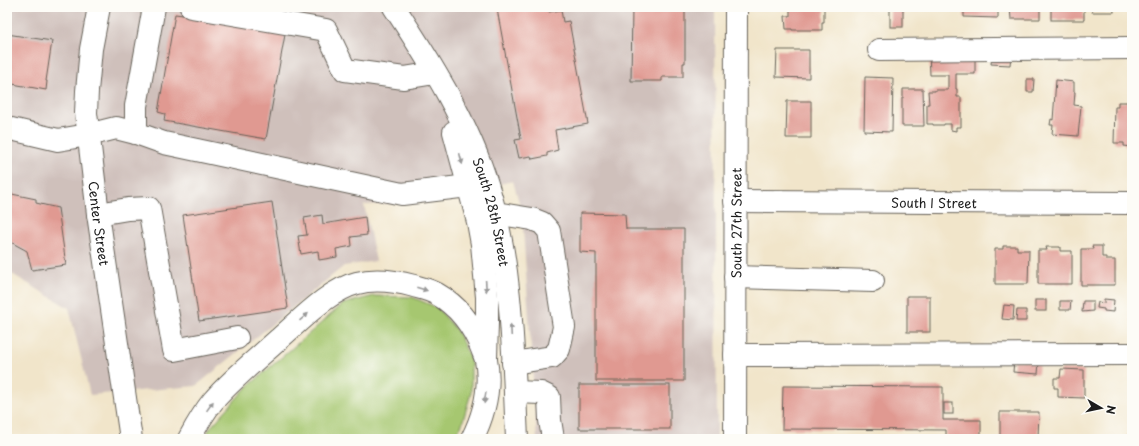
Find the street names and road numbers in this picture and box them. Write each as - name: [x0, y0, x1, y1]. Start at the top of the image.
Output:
- street label: South 28th Street: [469, 155, 515, 268]
- street label: South 27th Street: [726, 168, 745, 278]
- street label: Center Street: [85, 180, 115, 267]
- street label: South I Street: [891, 192, 977, 212]

